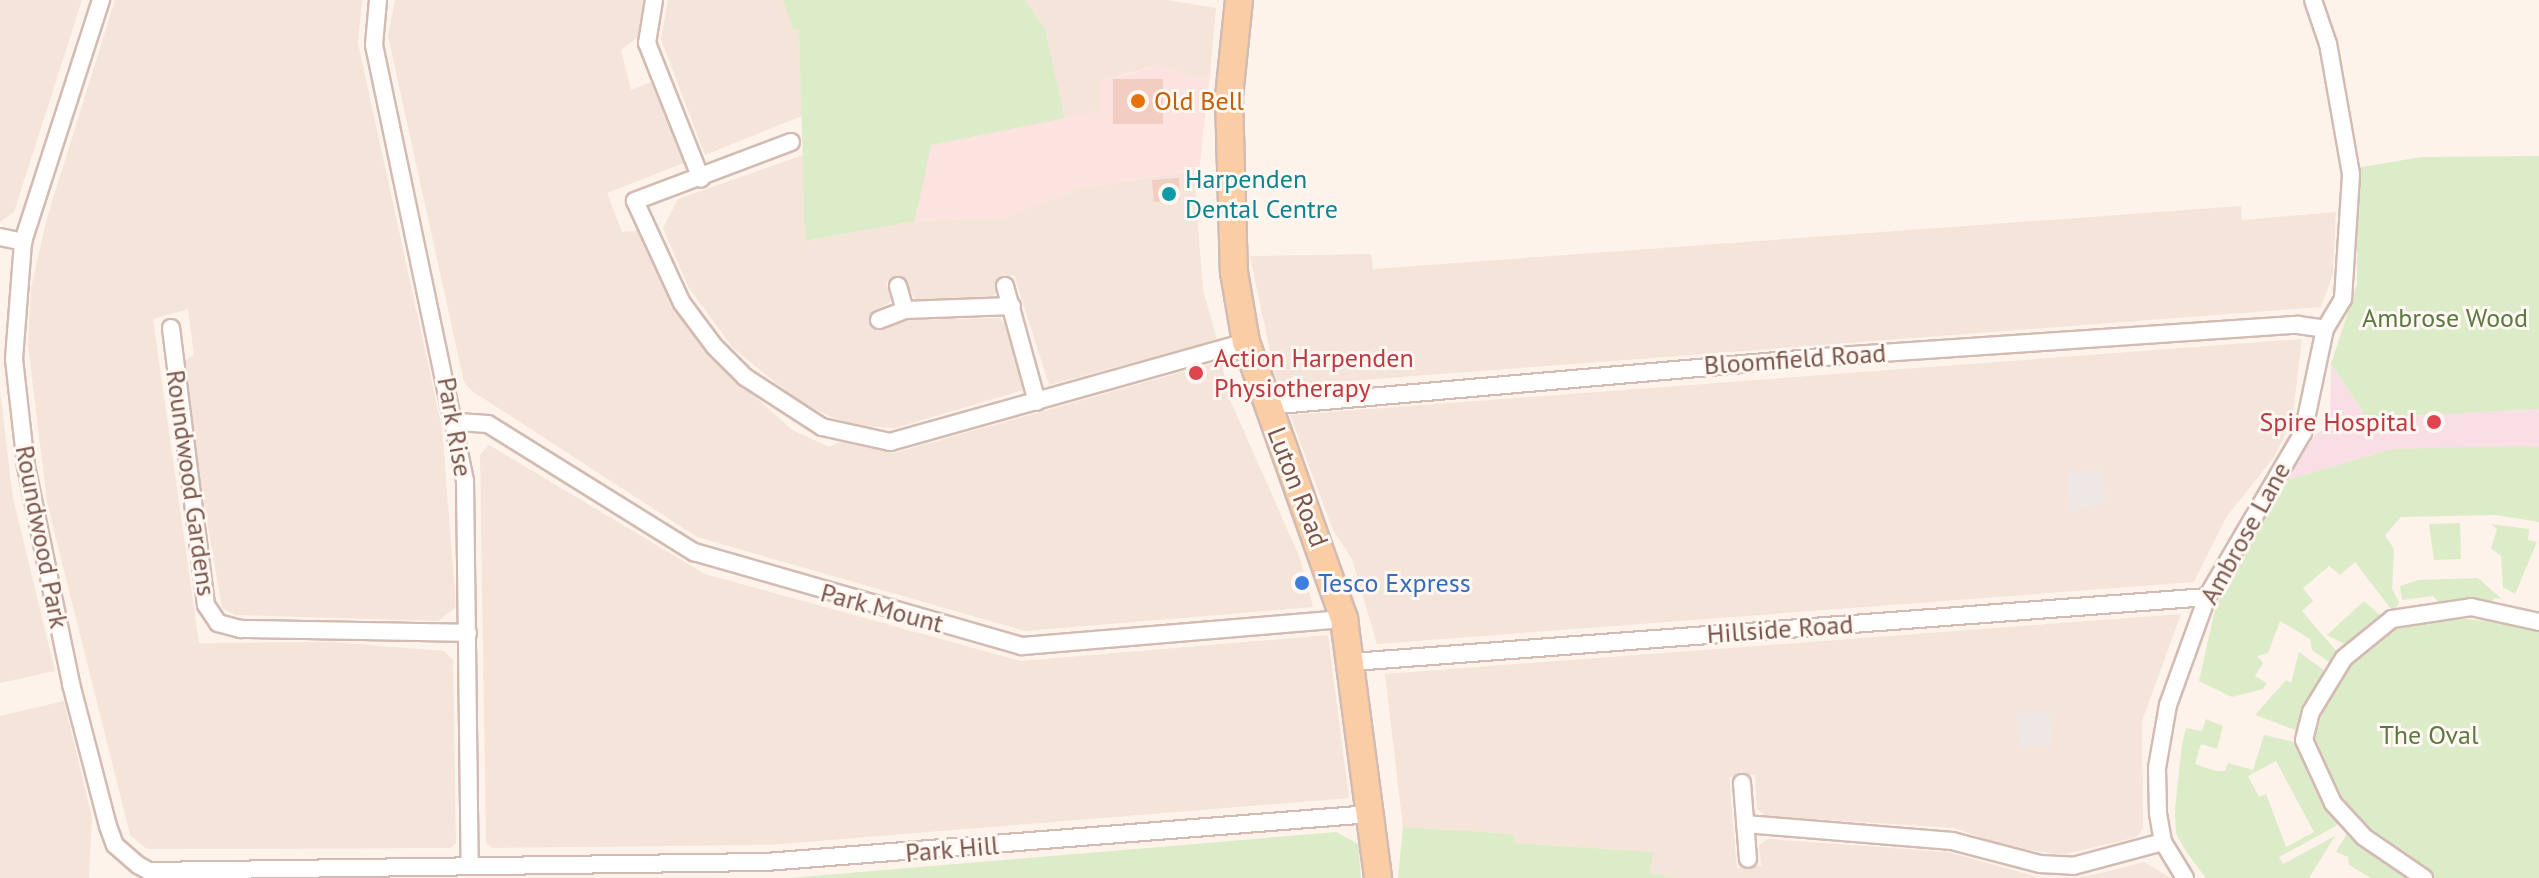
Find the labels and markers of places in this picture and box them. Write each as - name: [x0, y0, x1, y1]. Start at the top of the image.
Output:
- place label: Old Bell: [1154, 85, 1244, 117]
- marker: Old Bell: [1129, 92, 1147, 110]
- place label: Harpenden Dental Centre: [1185, 163, 1338, 224]
- marker: Harpenden Dental Centre: [1160, 185, 1178, 203]
- place label: Action Harpenden Physiotherapy: [1214, 342, 1414, 404]
- marker: Action Harpenden Physiotherapy: [1185, 362, 1207, 384]
- place label: Spire Hospital: [2259, 406, 2416, 438]
- marker: Spire Hospital: [2423, 411, 2445, 433]
- place label: Tesco Express: [1318, 567, 1471, 599]
- marker: Tesco Express: [1293, 574, 1311, 592]

